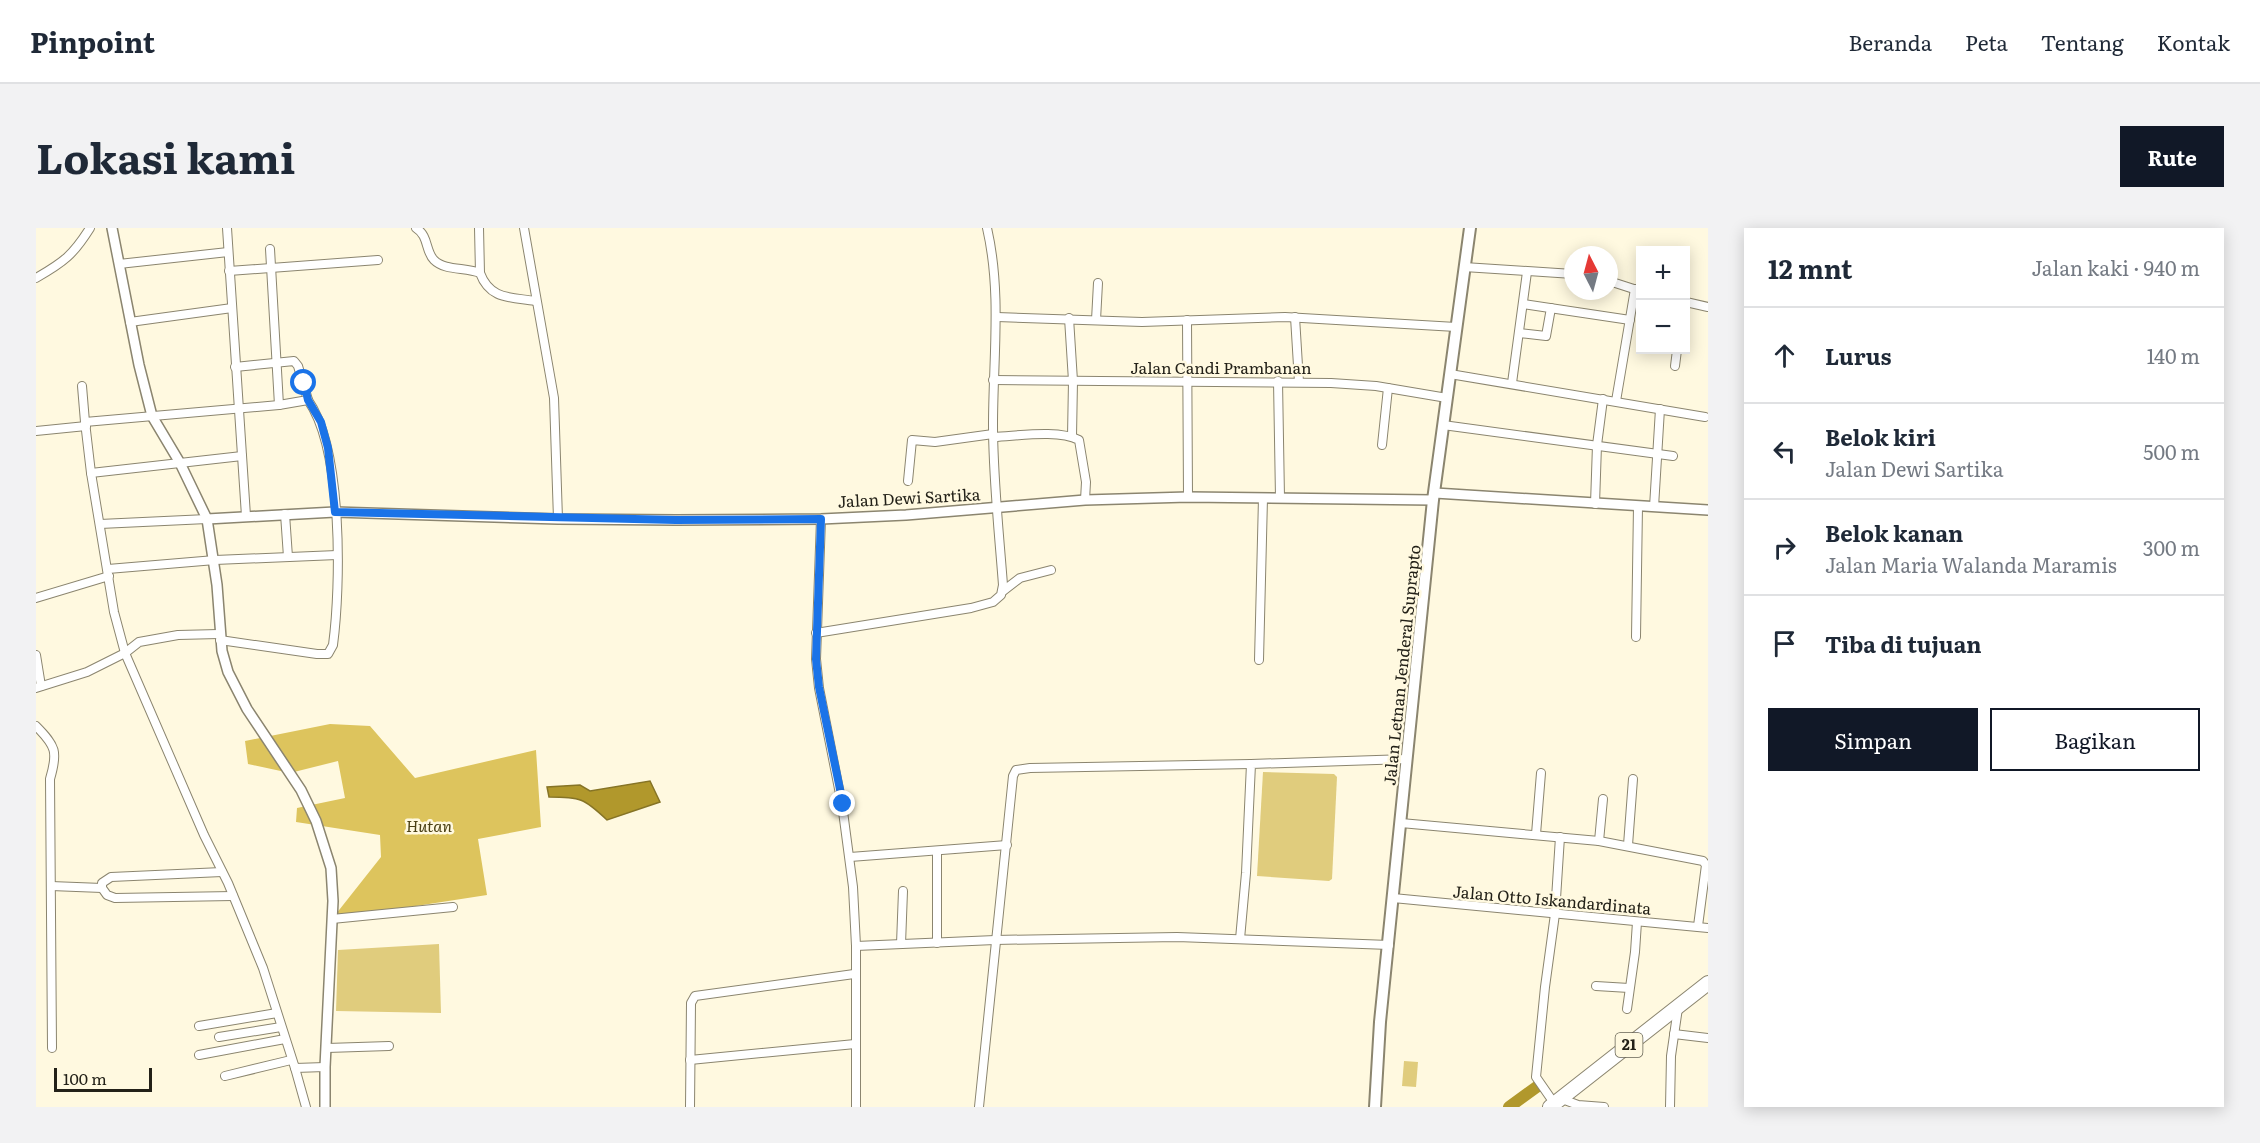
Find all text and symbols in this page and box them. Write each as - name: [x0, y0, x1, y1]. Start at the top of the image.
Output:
- text: Pinpoint: [30, 20, 155, 62]
- text: Beranda: [1848, 26, 1932, 57]
- text: Peta: [1965, 26, 2008, 57]
- text: Tentang: [2041, 26, 2124, 57]
- text: Kontak: [2157, 26, 2230, 57]
- text: Lokasi kami: [36, 125, 295, 187]
- button: Rute: [2120, 126, 2224, 187]
- north arrow: [1564, 246, 1618, 300]
- map controls: [1636, 246, 1690, 354]
- button: +: [1636, 246, 1690, 300]
- text: 12 mnt: [1768, 248, 1852, 287]
- text: Jalan kaki · 940 m: [2031, 252, 2200, 282]
- button: −: [1636, 300, 1690, 354]
- icon: ahead: [1768, 339, 1801, 372]
- text: Lurus: [1825, 339, 1892, 372]
- text: 140 m: [2147, 340, 2200, 370]
- street label: Jalan Candi Prambanan: [1130, 355, 1312, 379]
- route start: [290, 369, 316, 395]
- text: Belok kiri: [1825, 420, 1936, 453]
- icon: left: [1768, 435, 1801, 468]
- text: 500 m: [2143, 436, 2200, 466]
- text: Jalan Dewi Sartika: [1825, 453, 2003, 483]
- street label: Jalan Dewi Sartika: [837, 481, 981, 513]
- text: Belok kanan: [1825, 516, 1963, 549]
- icon: right: [1768, 531, 1801, 564]
- text: 300 m: [2143, 532, 2200, 562]
- street label: Jalan Letnan Jenderal Suprapto: [1376, 543, 1426, 786]
- text: Jalan Maria Walanda Maramis: [1825, 549, 2117, 579]
- icon: arrive: [1768, 627, 1801, 660]
- text: Tiba di tujuan: [1825, 627, 1981, 660]
- button: Simpan: [1768, 708, 1978, 771]
- button: Bagikan: [1990, 708, 2200, 771]
- route end: [829, 790, 855, 816]
- park label: Hutan: [406, 813, 452, 837]
- street label: Jalan Otto Iskandardinata: [1452, 878, 1653, 920]
- road number: 21: [1616, 1033, 1642, 1057]
- scale bar: [54, 1065, 152, 1092]
- text: 100 m: [63, 1066, 107, 1090]

